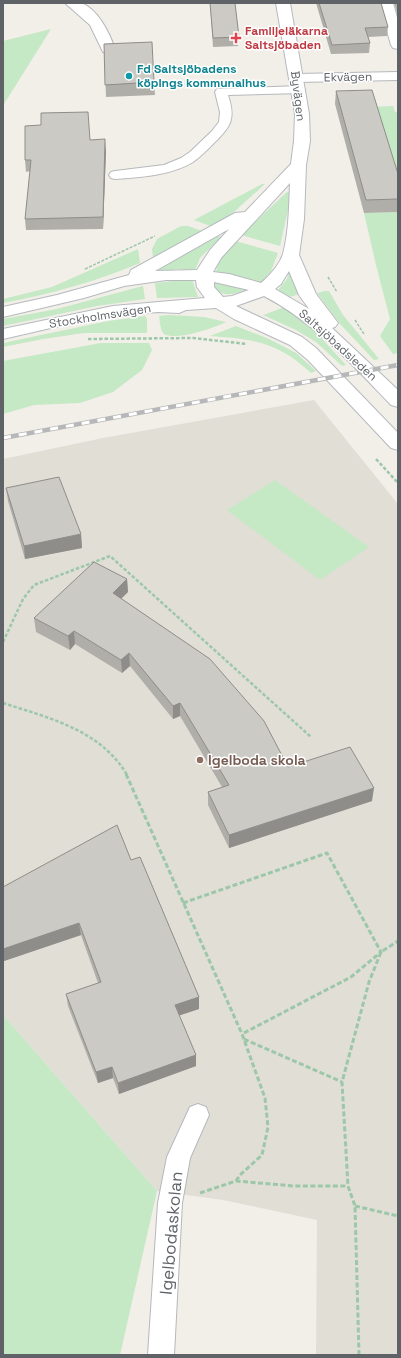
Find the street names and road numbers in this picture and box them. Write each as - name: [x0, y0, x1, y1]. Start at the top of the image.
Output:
- street label: Ekvägen: [324, 69, 372, 85]
- street label: Byvägen: [287, 70, 309, 122]
- street label: Stockholmsvägen: [48, 300, 152, 332]
- street label: Saltsjöbadsleden: [295, 306, 381, 384]
- street label: Igelbodaskolan: [155, 1170, 187, 1296]

